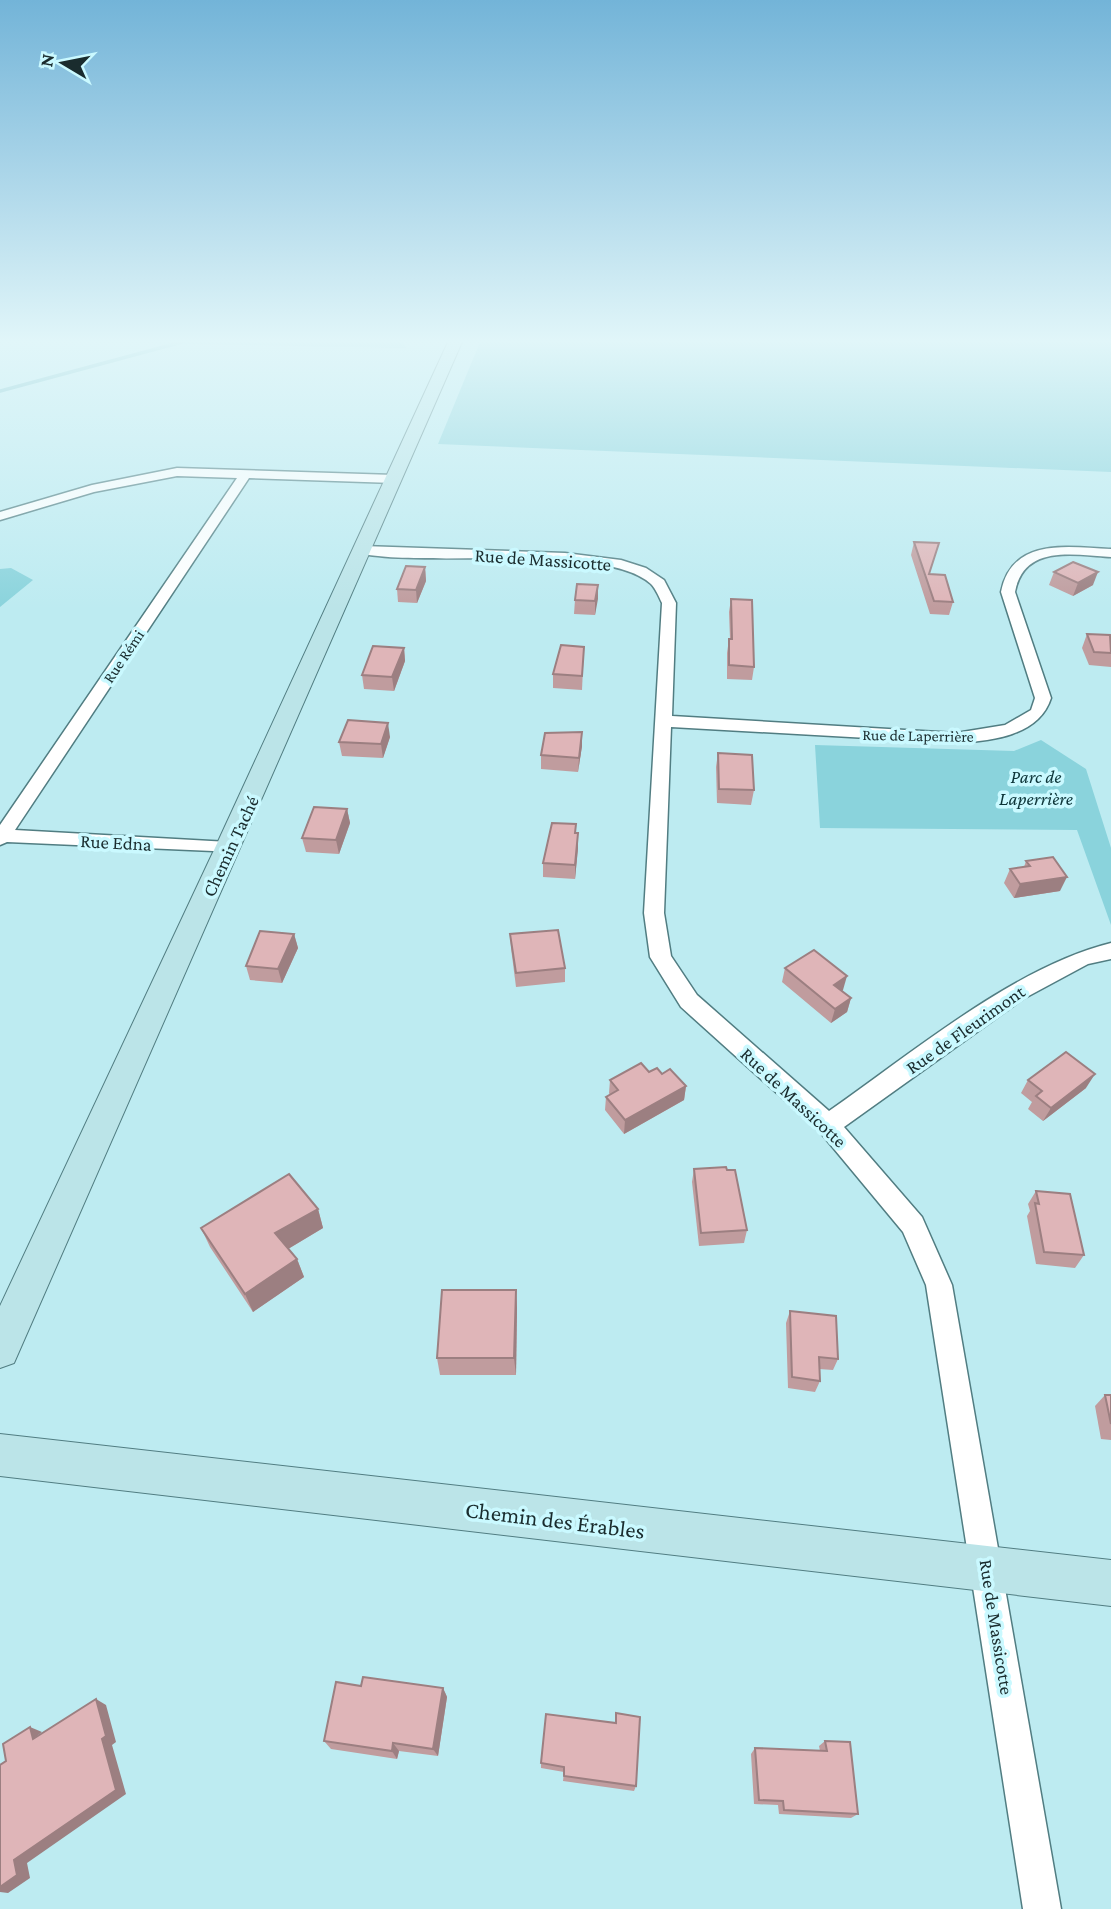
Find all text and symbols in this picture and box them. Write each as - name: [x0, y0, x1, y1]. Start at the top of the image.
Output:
- north arrow: [28, 28, 98, 98]
- text: N: [35, 52, 58, 68]
- street label: Rue de Massicotte: [474, 544, 612, 575]
- street label: Rue Rémi: [100, 627, 147, 686]
- street label: Rue de Laperrière: [862, 726, 974, 746]
- park label: Parc de Laperrière: [999, 766, 1073, 809]
- street label: Chemin Taché: [198, 793, 263, 900]
- street label: Rue Edna: [80, 830, 152, 855]
- street label: Rue de Fleurimont: [902, 980, 1029, 1078]
- street label: Rue de Massicotte: [737, 1043, 851, 1152]
- street label: Chemin des Érables: [464, 1496, 646, 1544]
- street label: Rue de Massicotte: [975, 1558, 1018, 1696]

